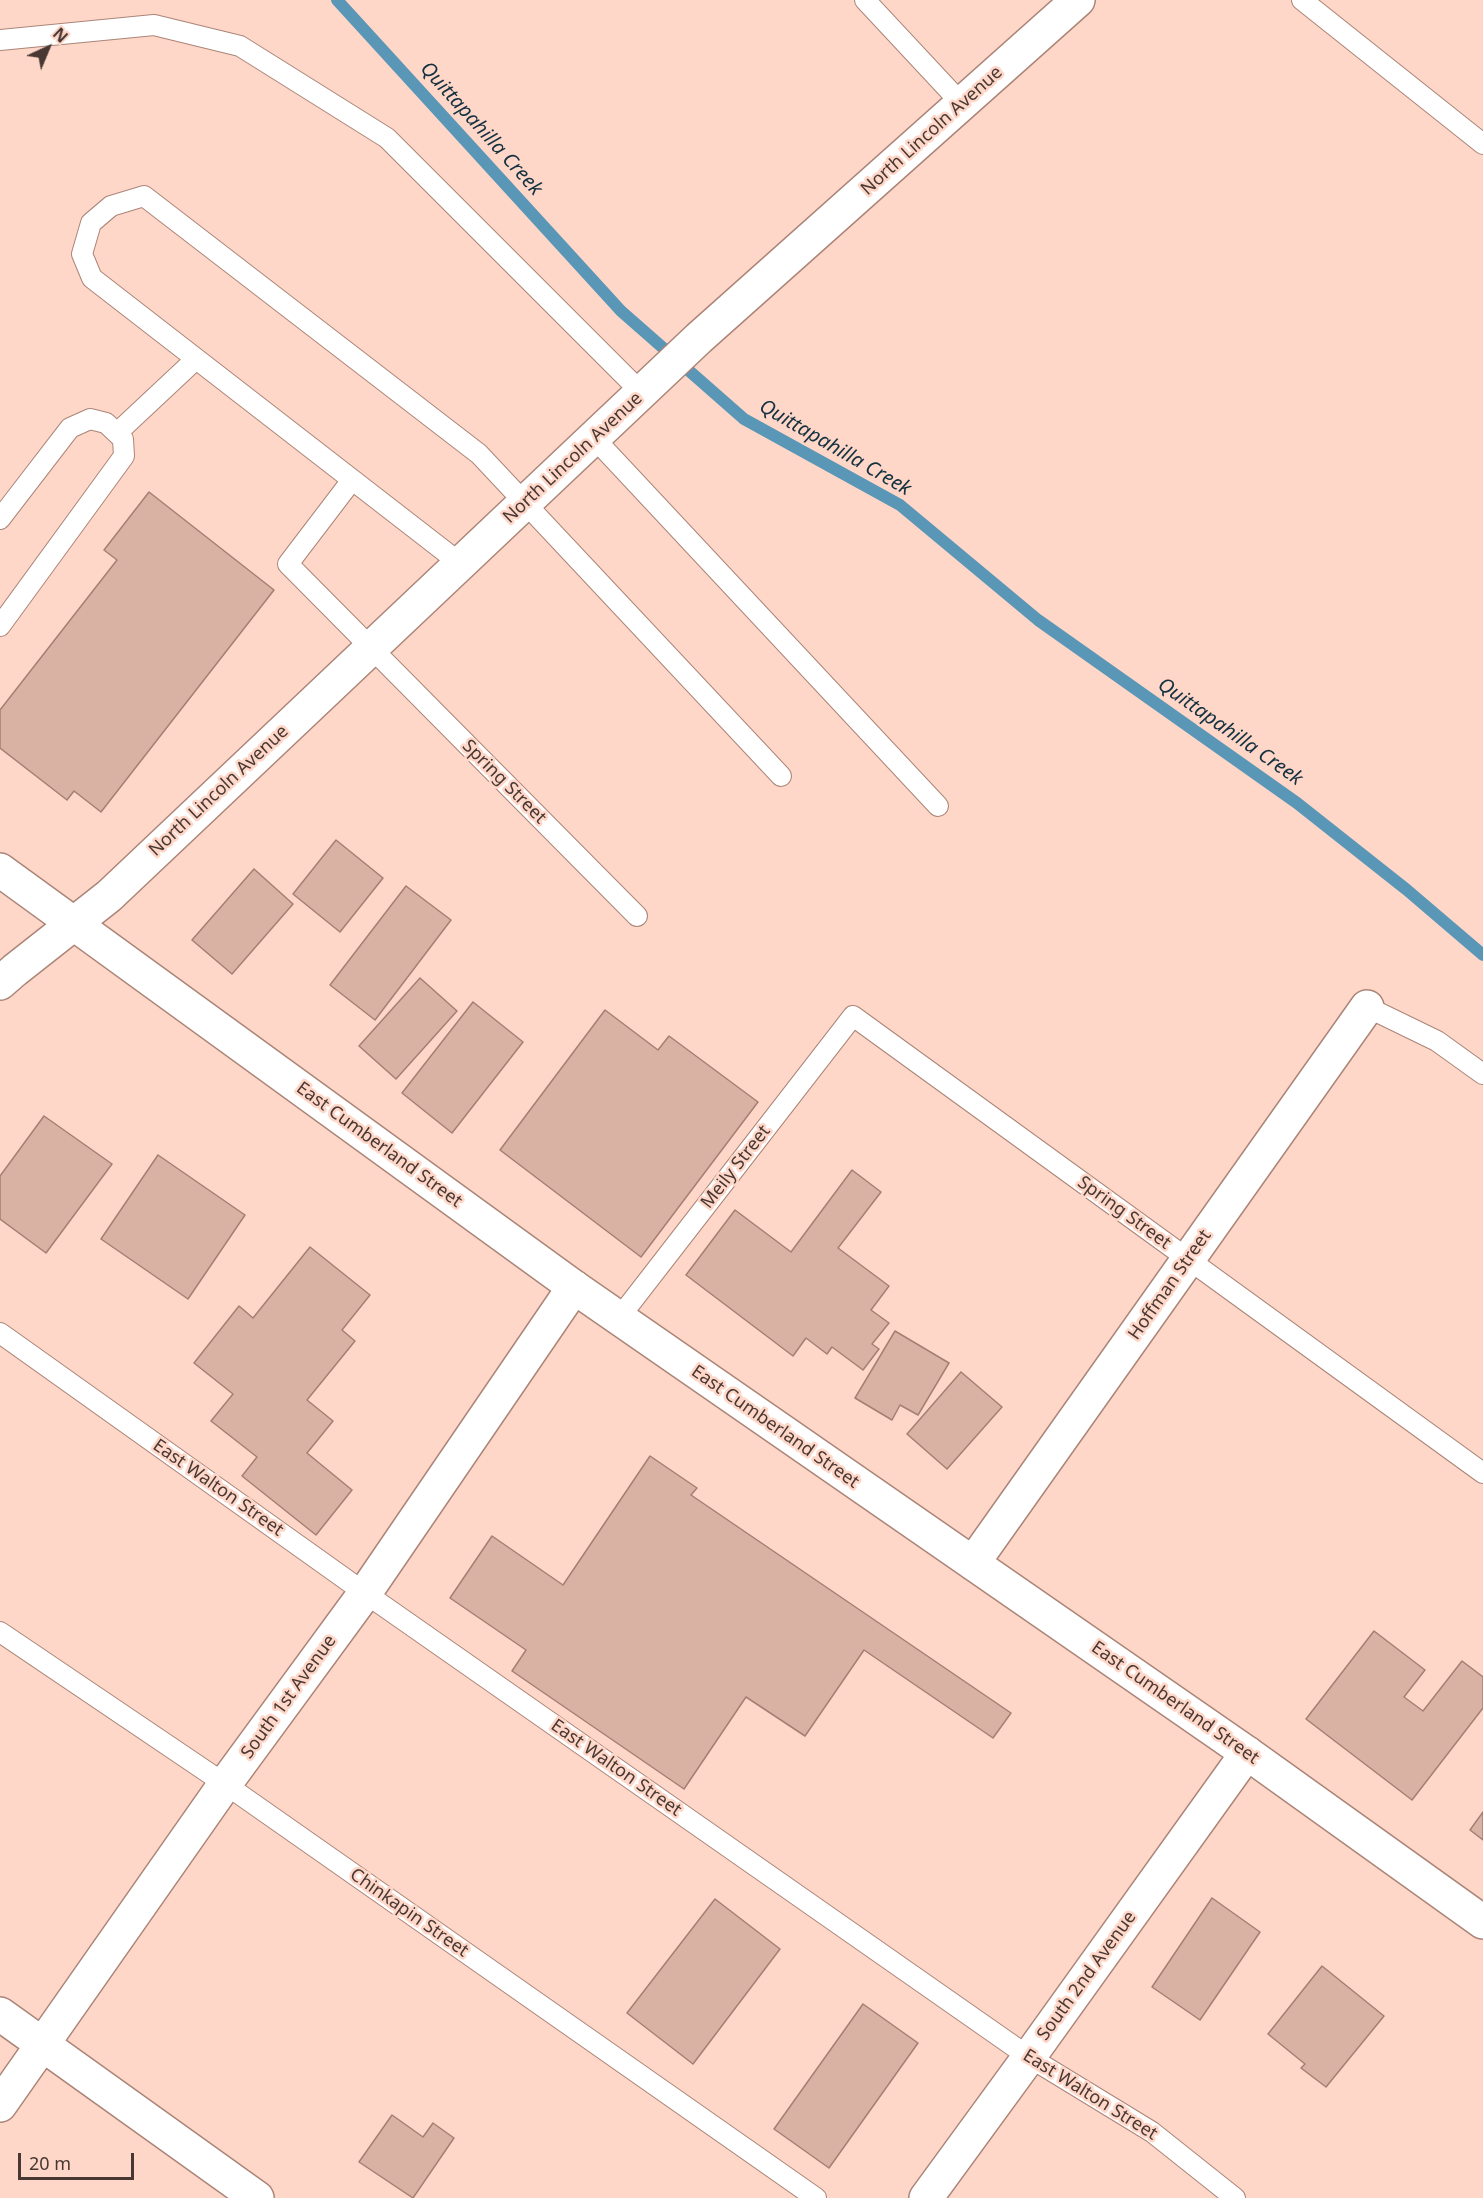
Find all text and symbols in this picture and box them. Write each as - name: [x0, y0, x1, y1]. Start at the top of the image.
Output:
- north arrow: [18, 18, 78, 78]
- text: N: [48, 23, 73, 47]
- water label: Quittapahilla Creek: [415, 57, 547, 201]
- street label: North Lincoln Avenue: [857, 62, 1007, 200]
- street label: North Lincoln Avenue: [499, 388, 647, 528]
- water label: Quittapahilla Creek: [755, 395, 915, 501]
- water label: Quittapahilla Creek: [1153, 673, 1307, 791]
- street label: North Lincoln Avenue: [145, 721, 293, 861]
- street label: Spring Street: [457, 735, 551, 829]
- street label: East Cumberland Street: [292, 1078, 466, 1212]
- street label: Meily Street: [697, 1121, 775, 1213]
- street label: Spring Street: [1073, 1172, 1175, 1254]
- street label: Hoffman Street: [1124, 1226, 1216, 1344]
- street label: East Cumberland Street: [687, 1361, 863, 1493]
- street label: East Walton Street: [149, 1435, 287, 1541]
- street label: South 1st Avenue: [237, 1631, 341, 1763]
- street label: East Cumberland Street: [1087, 1637, 1263, 1769]
- street label: East Walton Street: [547, 1715, 685, 1821]
- street label: Chinkapin Street: [346, 1864, 472, 1962]
- street label: South 2nd Avenue: [1033, 1907, 1141, 2045]
- street label: East Walton Street: [1019, 2045, 1161, 2145]
- scale bar: [21, 2141, 136, 2179]
- text: 20 m: [29, 2151, 71, 2175]

